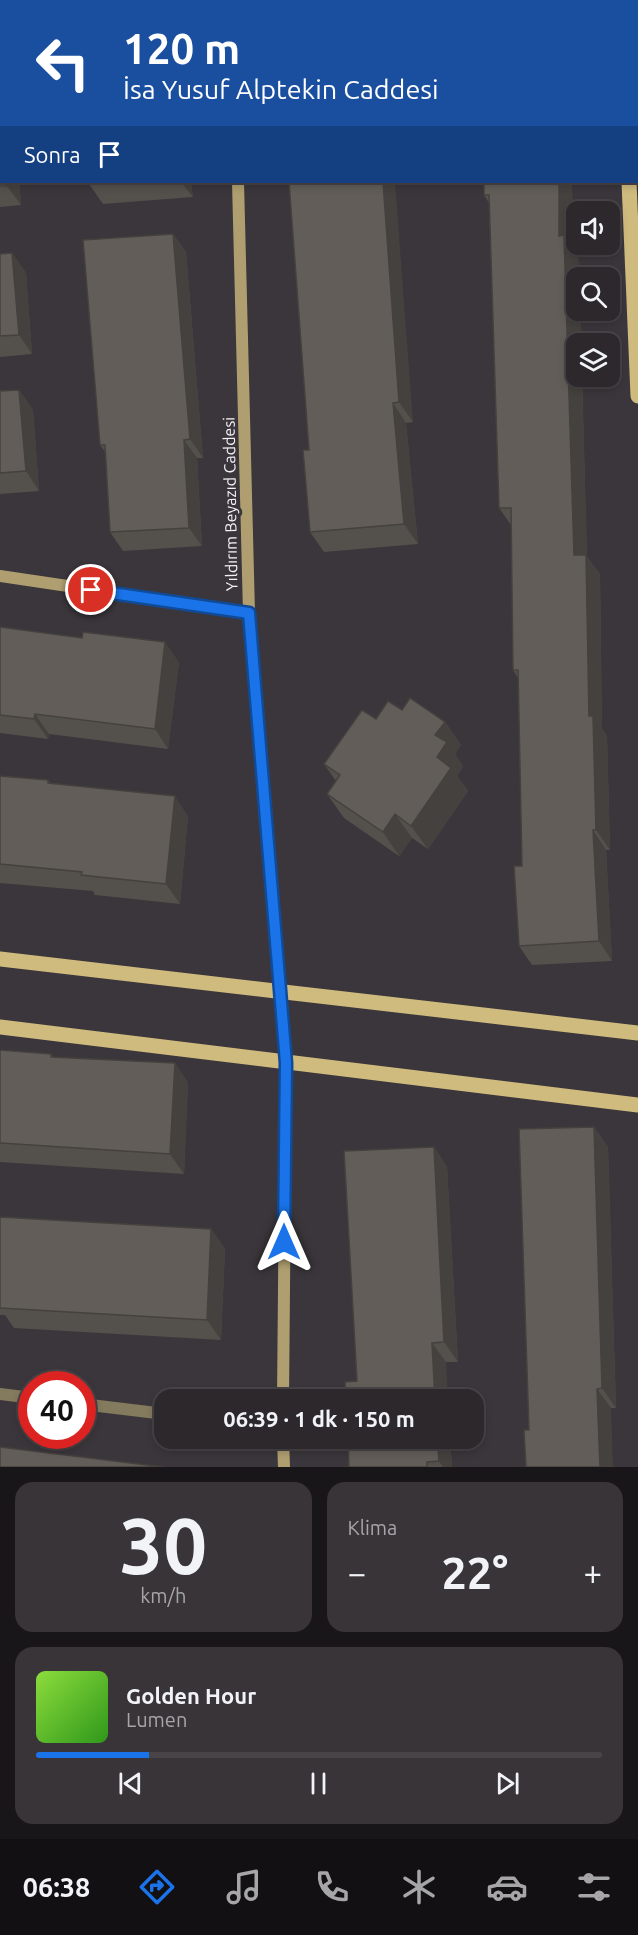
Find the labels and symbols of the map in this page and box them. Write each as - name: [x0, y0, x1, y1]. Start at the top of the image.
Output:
- street label: Yıldırım Beyazıd Caddesi: [219, 417, 241, 591]
- pin: [65, 564, 116, 615]
- position arrow: [252, 1210, 316, 1274]
- speed limit sign: 40: [18, 1371, 96, 1449]

